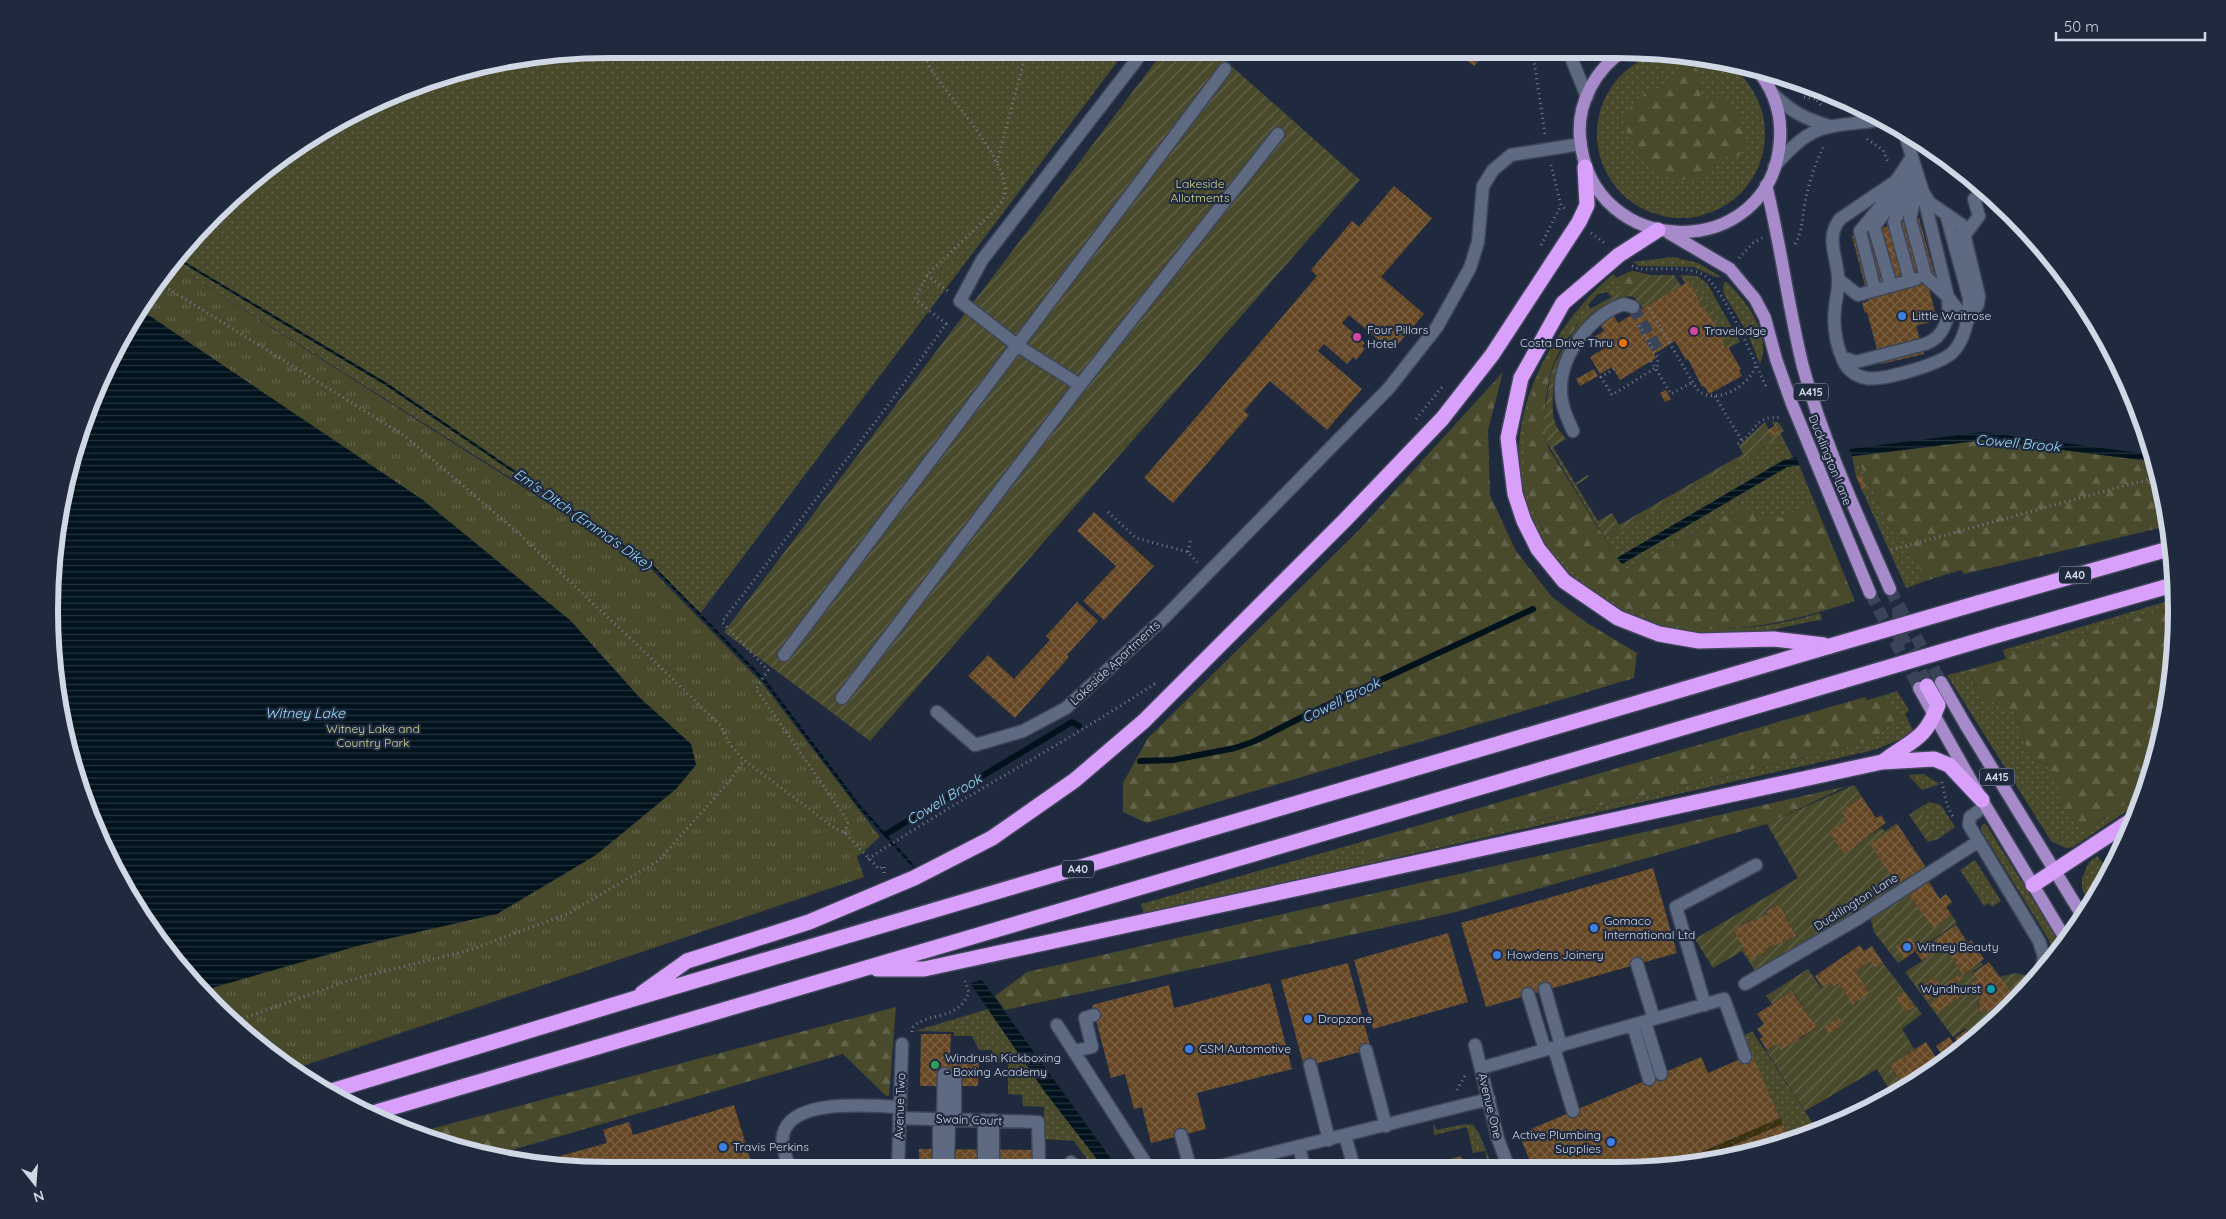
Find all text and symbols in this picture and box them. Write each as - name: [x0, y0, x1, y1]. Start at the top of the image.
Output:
- scale bar: [2056, 10, 2205, 42]
- text: 50 m: [2064, 17, 2099, 36]
- park label: Lakeside Allotments: [1170, 176, 1230, 205]
- place label: Little Waitrose: [1912, 308, 1991, 323]
- marker: Little Waitrose: [1896, 310, 1908, 322]
- place label: Four Pillars Hotel: [1367, 322, 1429, 351]
- place label: Travelodge: [1704, 323, 1767, 338]
- marker: Travelodge: [1688, 325, 1700, 337]
- marker: Four Pillars Hotel: [1351, 331, 1363, 343]
- place label: Costa Drive Thru: [1520, 335, 1613, 350]
- marker: Costa Drive Thru: [1617, 337, 1629, 349]
- road number: A415: [1794, 384, 1828, 401]
- street label: Ducklington Lane: [1805, 412, 1856, 508]
- water label: Cowell Brook: [1975, 430, 2063, 456]
- water label: Em's Ditch (Emma's Dike): [511, 465, 656, 574]
- road number: A40: [2059, 566, 2091, 584]
- street label: Lakeside Apartments: [1066, 617, 1163, 708]
- water label: Cowell Brook: [1299, 673, 1384, 727]
- water label: Witney Lake: [265, 704, 346, 722]
- park label: Witney Lake and Country Park: [326, 721, 420, 750]
- water label: Cowell Brook: [903, 769, 986, 829]
- road number: A415: [1980, 769, 2014, 786]
- road number: A40: [1062, 861, 1094, 878]
- street label: Ducklington Lane: [1811, 869, 1901, 934]
- place label: Gomaco International Ltd: [1604, 913, 1695, 942]
- marker: Gomaco International Ltd: [1588, 922, 1600, 934]
- place label: Witney Beauty: [1917, 939, 1998, 954]
- marker: Witney Beauty: [1901, 941, 1913, 953]
- place label: Howdens Joinery: [1507, 947, 1604, 962]
- marker: Howdens Joinery: [1491, 949, 1503, 961]
- place label: Wyndhurst: [1920, 981, 1981, 996]
- marker: Wyndhurst: [1985, 983, 1997, 995]
- place label: Dropzone: [1318, 1011, 1372, 1026]
- marker: Dropzone: [1302, 1013, 1314, 1025]
- place label: GSM Automotive: [1199, 1041, 1291, 1056]
- marker: GSM Automotive: [1183, 1043, 1195, 1055]
- place label: Windrush Kickboxing - Boxing Academy: [945, 1050, 1061, 1079]
- marker: Windrush Kickboxing - Boxing Academy: [929, 1059, 941, 1071]
- street label: Avenue One: [1475, 1071, 1506, 1141]
- street label: Avenue Two: [891, 1073, 908, 1139]
- street label: Swain Court: [936, 1111, 1002, 1128]
- place label: Active Plumbing Supplies: [1512, 1127, 1601, 1156]
- marker: Active Plumbing Supplies: [1605, 1136, 1617, 1148]
- place label: Travis Perkins: [733, 1139, 809, 1154]
- marker: Travis Perkins: [717, 1141, 729, 1153]
- north arrow: [10, 1159, 60, 1209]
- text: N: [31, 1186, 46, 1207]

